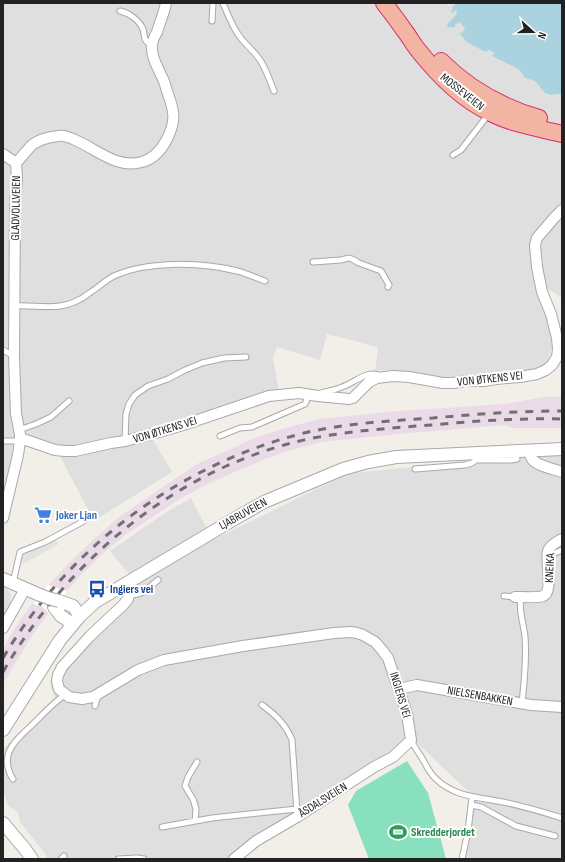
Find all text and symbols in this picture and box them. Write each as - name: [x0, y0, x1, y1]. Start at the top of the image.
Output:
- north arrow: [513, 12, 553, 52]
- text: N: [535, 30, 549, 41]
- street label: MOSSEVEIEN: [437, 70, 487, 114]
- street label: GLADVOLLVEIEN: [8, 175, 24, 241]
- street label: VON ØTKENS VEI: [456, 368, 524, 390]
- street label: VON ØTKENS VEI: [131, 413, 199, 447]
- street label: LJABRUVEIEN: [216, 495, 270, 533]
- supermarket icon: Joker Ljan: [33, 505, 53, 525]
- place label: Joker Ljan: [55, 508, 97, 523]
- street label: KNEIKA: [542, 552, 558, 583]
- bus stop icon: Ingiers vei: [87, 579, 107, 599]
- place label: Ingiers vei: [110, 582, 153, 597]
- street label: INGIERS VEI: [386, 670, 414, 720]
- street label: NIELSENBAKKEN: [446, 683, 514, 709]
- street label: ÅSDALSVEIEN: [295, 779, 350, 821]
- sports icon: Skredderjordet: [388, 822, 408, 842]
- place label: Skredderjordet: [411, 825, 475, 840]

